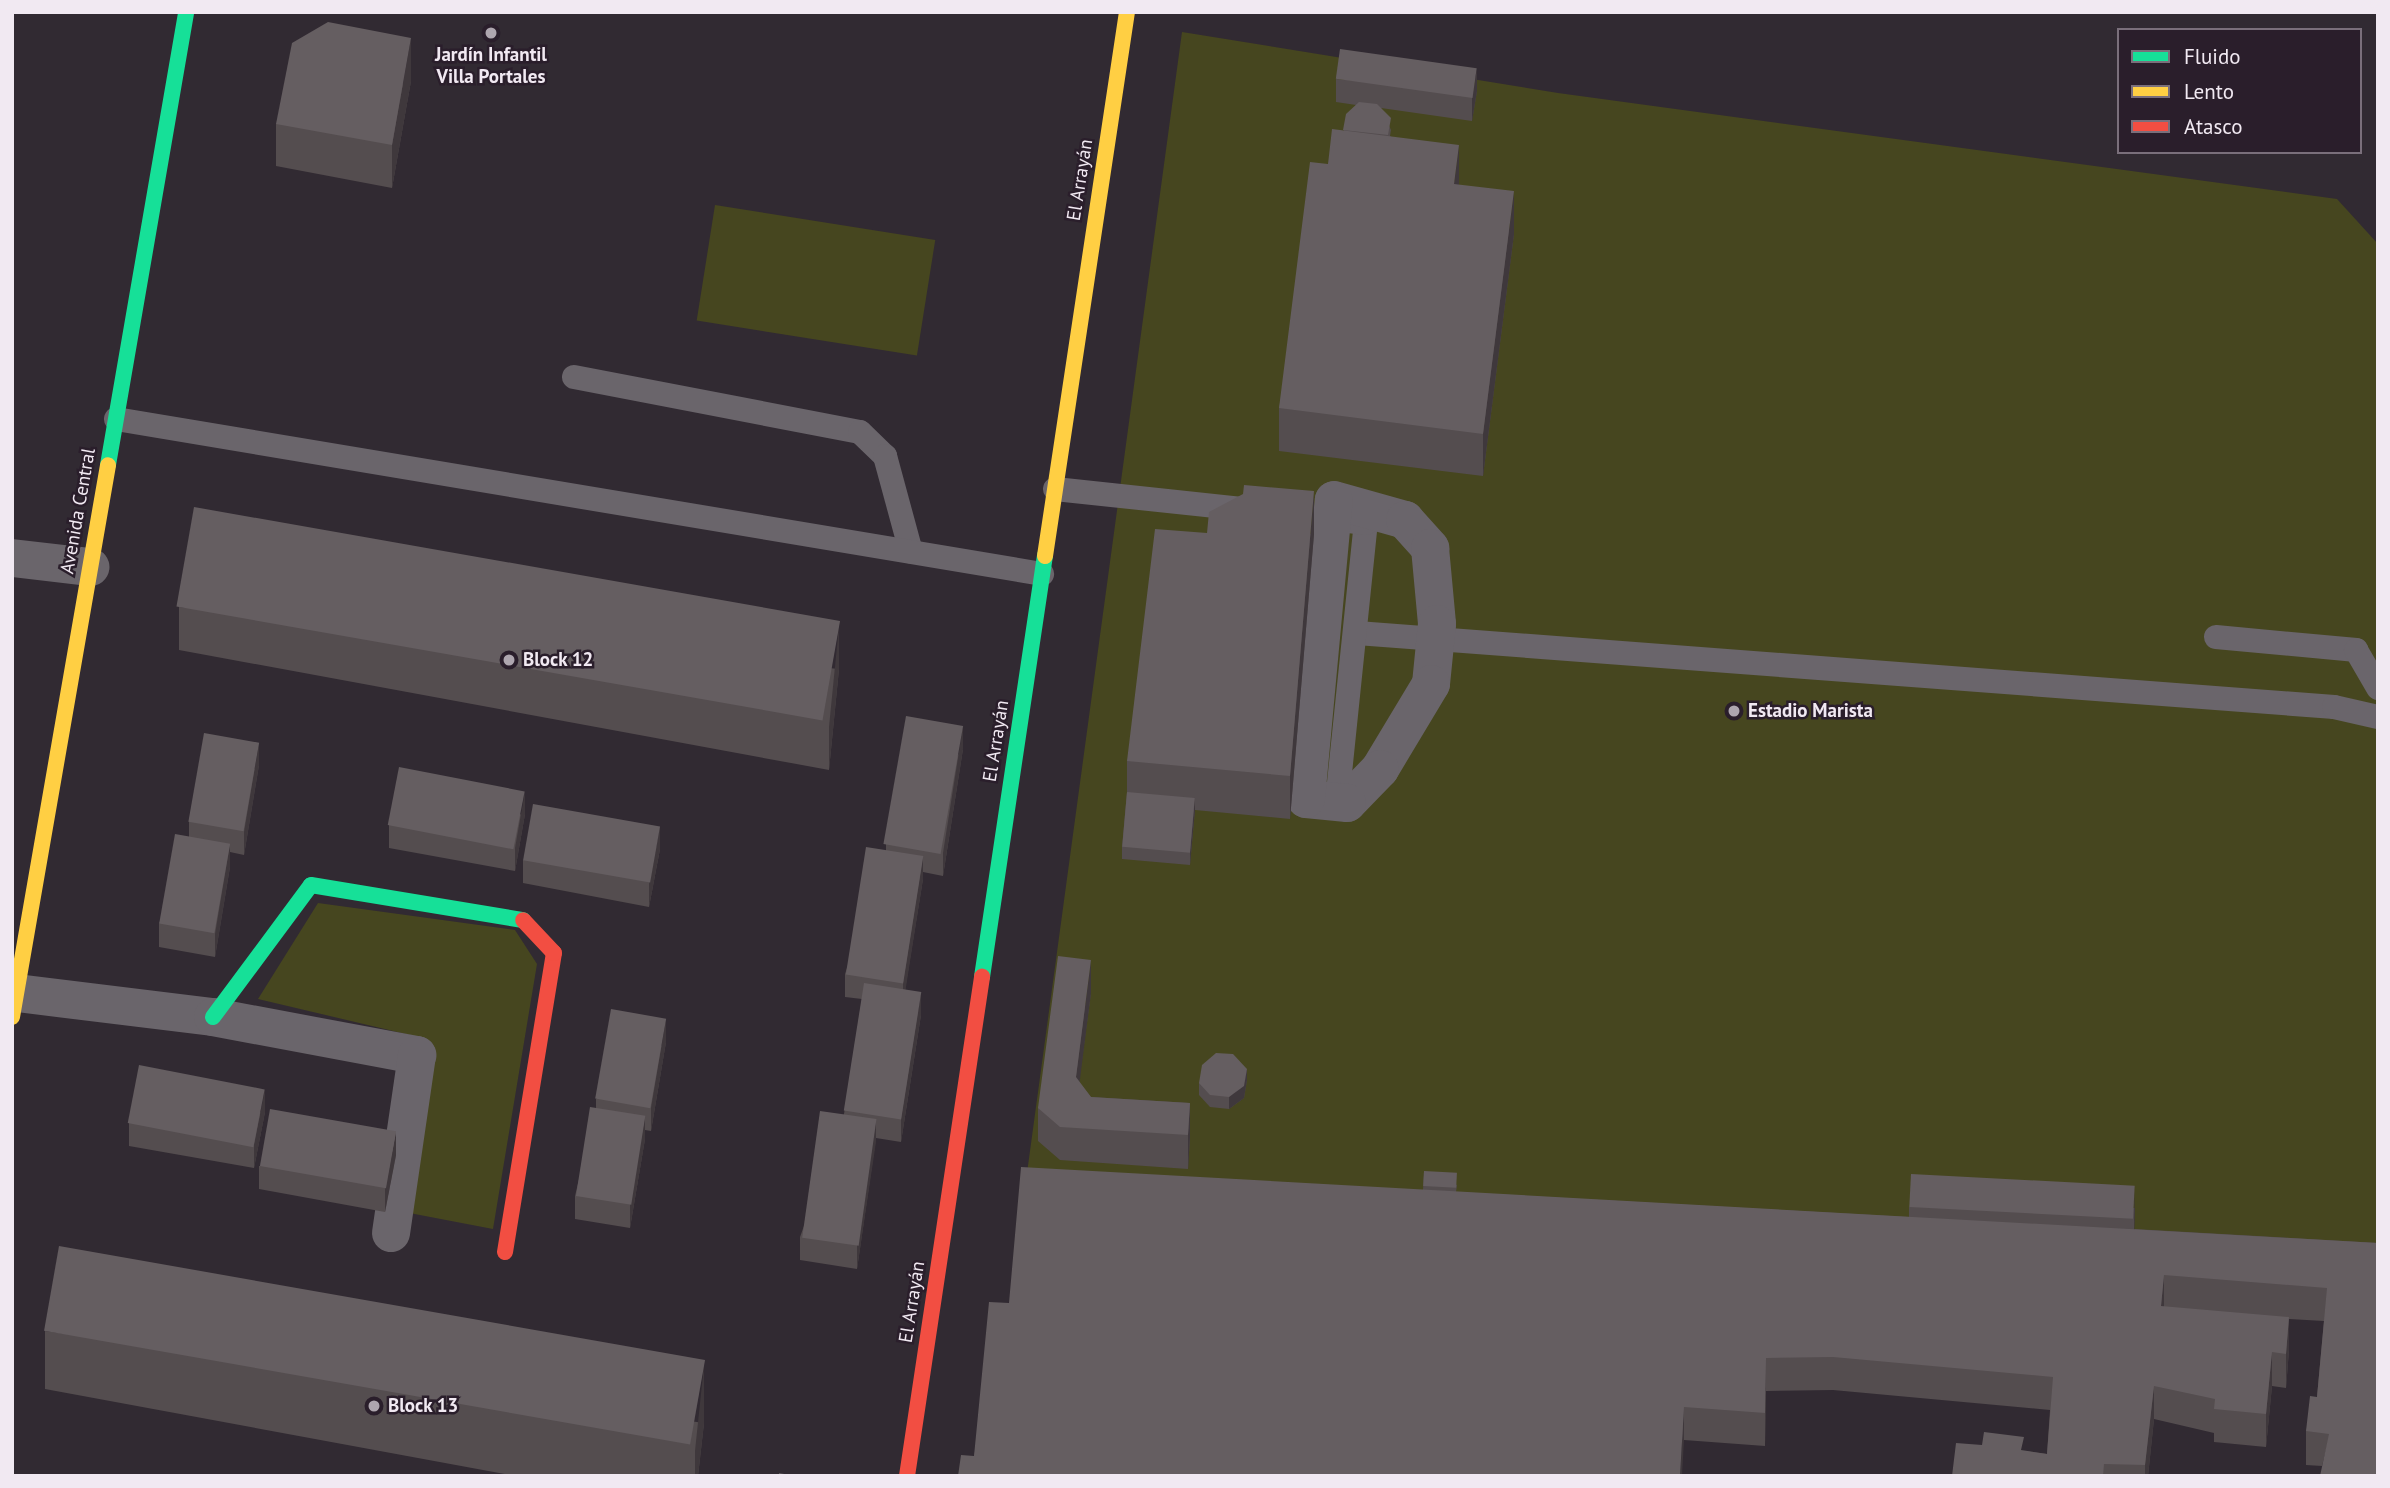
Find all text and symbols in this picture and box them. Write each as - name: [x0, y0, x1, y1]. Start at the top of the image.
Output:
- marker: Jardín Infantil Villa Portales: [483, 25, 499, 41]
- legend: [2117, 28, 2362, 154]
- text: Fluido: [2184, 43, 2241, 70]
- place label: Jardín Infantil Villa Portales: [435, 44, 547, 88]
- text: Lento: [2184, 78, 2234, 105]
- text: Atasco: [2184, 113, 2243, 140]
- street label: El Arrayán: [1062, 137, 1098, 223]
- street label: Avenida Central: [56, 446, 100, 576]
- place label: Block 12: [523, 649, 594, 671]
- marker: Block 12: [501, 652, 517, 668]
- street label: El Arrayán: [978, 698, 1014, 784]
- place label: Estadio Marista: [1748, 700, 1873, 722]
- marker: Estadio Marista: [1726, 703, 1742, 719]
- street label: El Arrayán: [894, 1259, 930, 1345]
- place label: Block 13: [388, 1395, 459, 1417]
- marker: Block 13: [366, 1398, 382, 1414]

